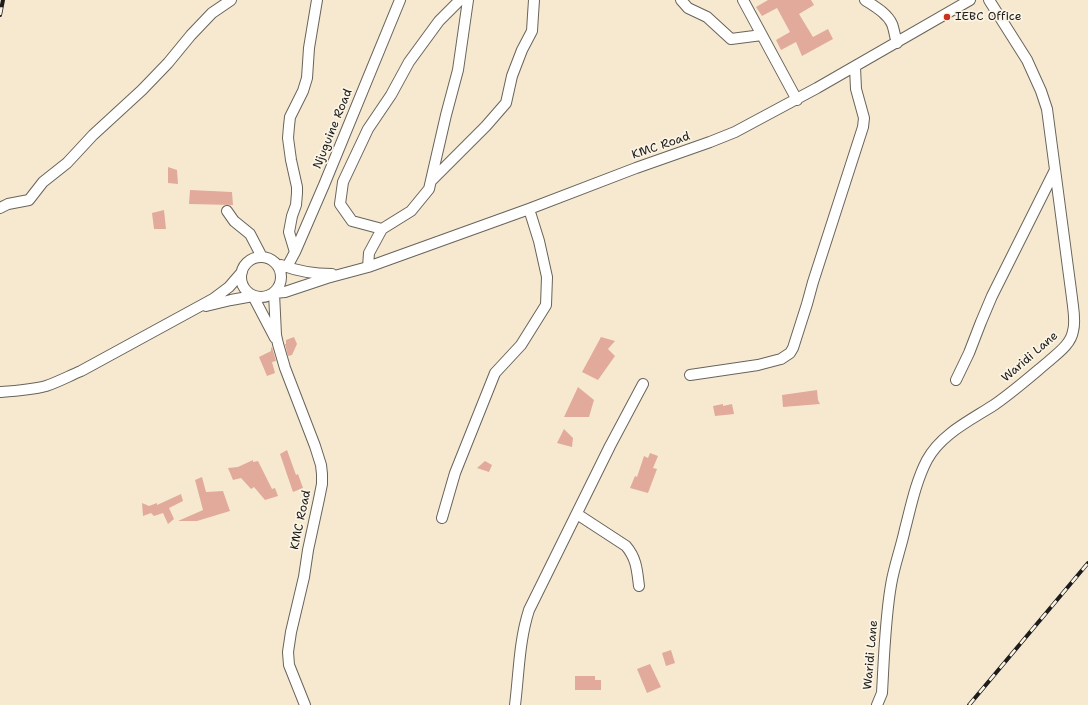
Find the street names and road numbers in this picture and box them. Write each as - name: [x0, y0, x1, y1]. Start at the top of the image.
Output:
- street label: Njuguine Road: [310, 87, 356, 171]
- street label: KMC Road: [630, 129, 692, 163]
- street label: Waridi Lane: [999, 329, 1061, 385]
- street label: KMC Road: [288, 489, 314, 551]
- street label: Waridi Lane: [861, 620, 881, 690]

